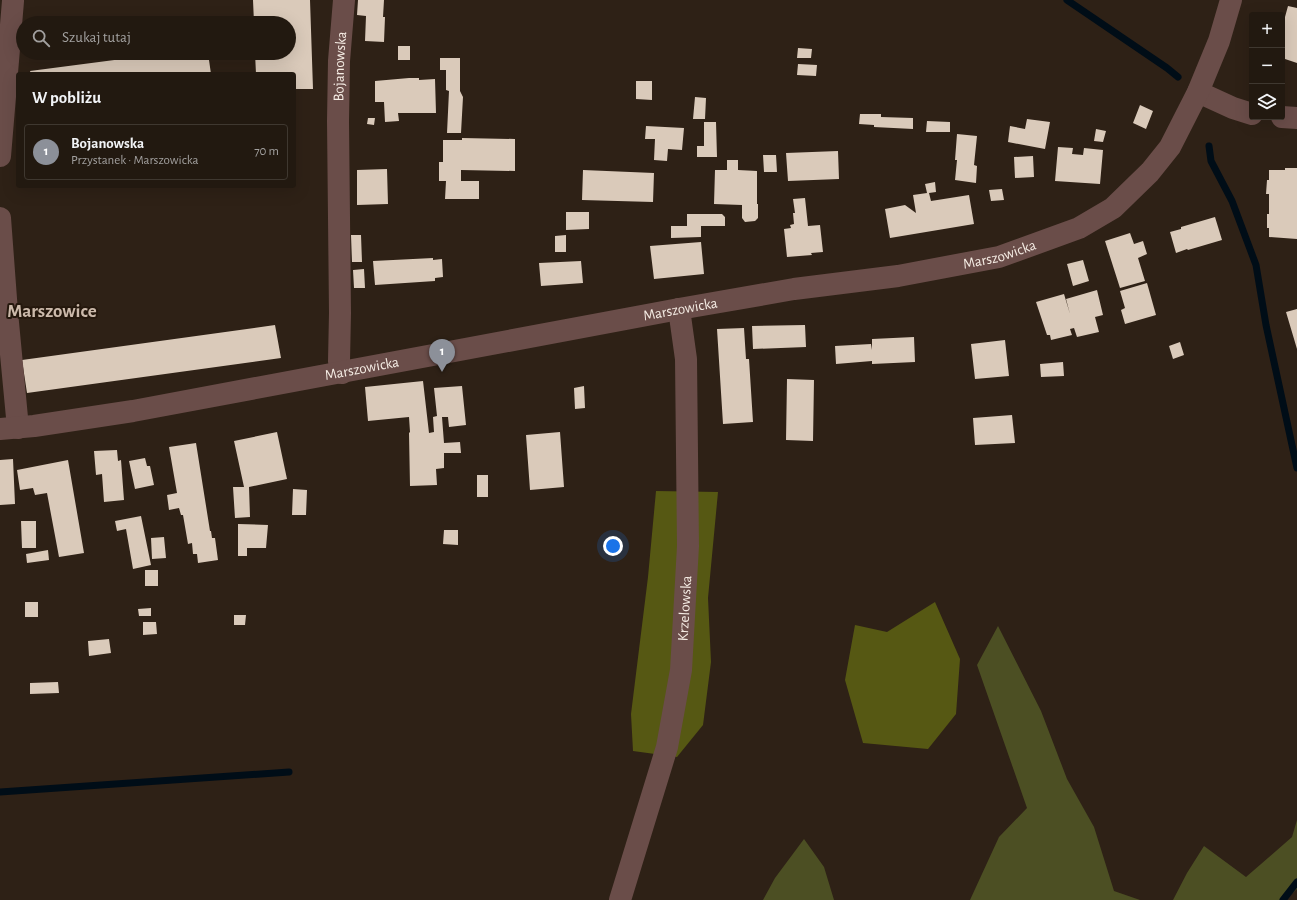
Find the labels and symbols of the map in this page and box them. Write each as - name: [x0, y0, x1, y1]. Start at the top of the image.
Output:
- street label: Bojanowska: [331, 31, 349, 102]
- street label: Marszowicka: [962, 237, 1038, 272]
- street label: Marszowicka: [642, 295, 719, 324]
- district label: Marszowice: [7, 302, 97, 321]
- pin: 1: [429, 339, 455, 372]
- street label: Marszowicka: [324, 354, 400, 383]
- your location: [603, 536, 623, 556]
- street label: Krzelowska: [676, 575, 694, 642]

